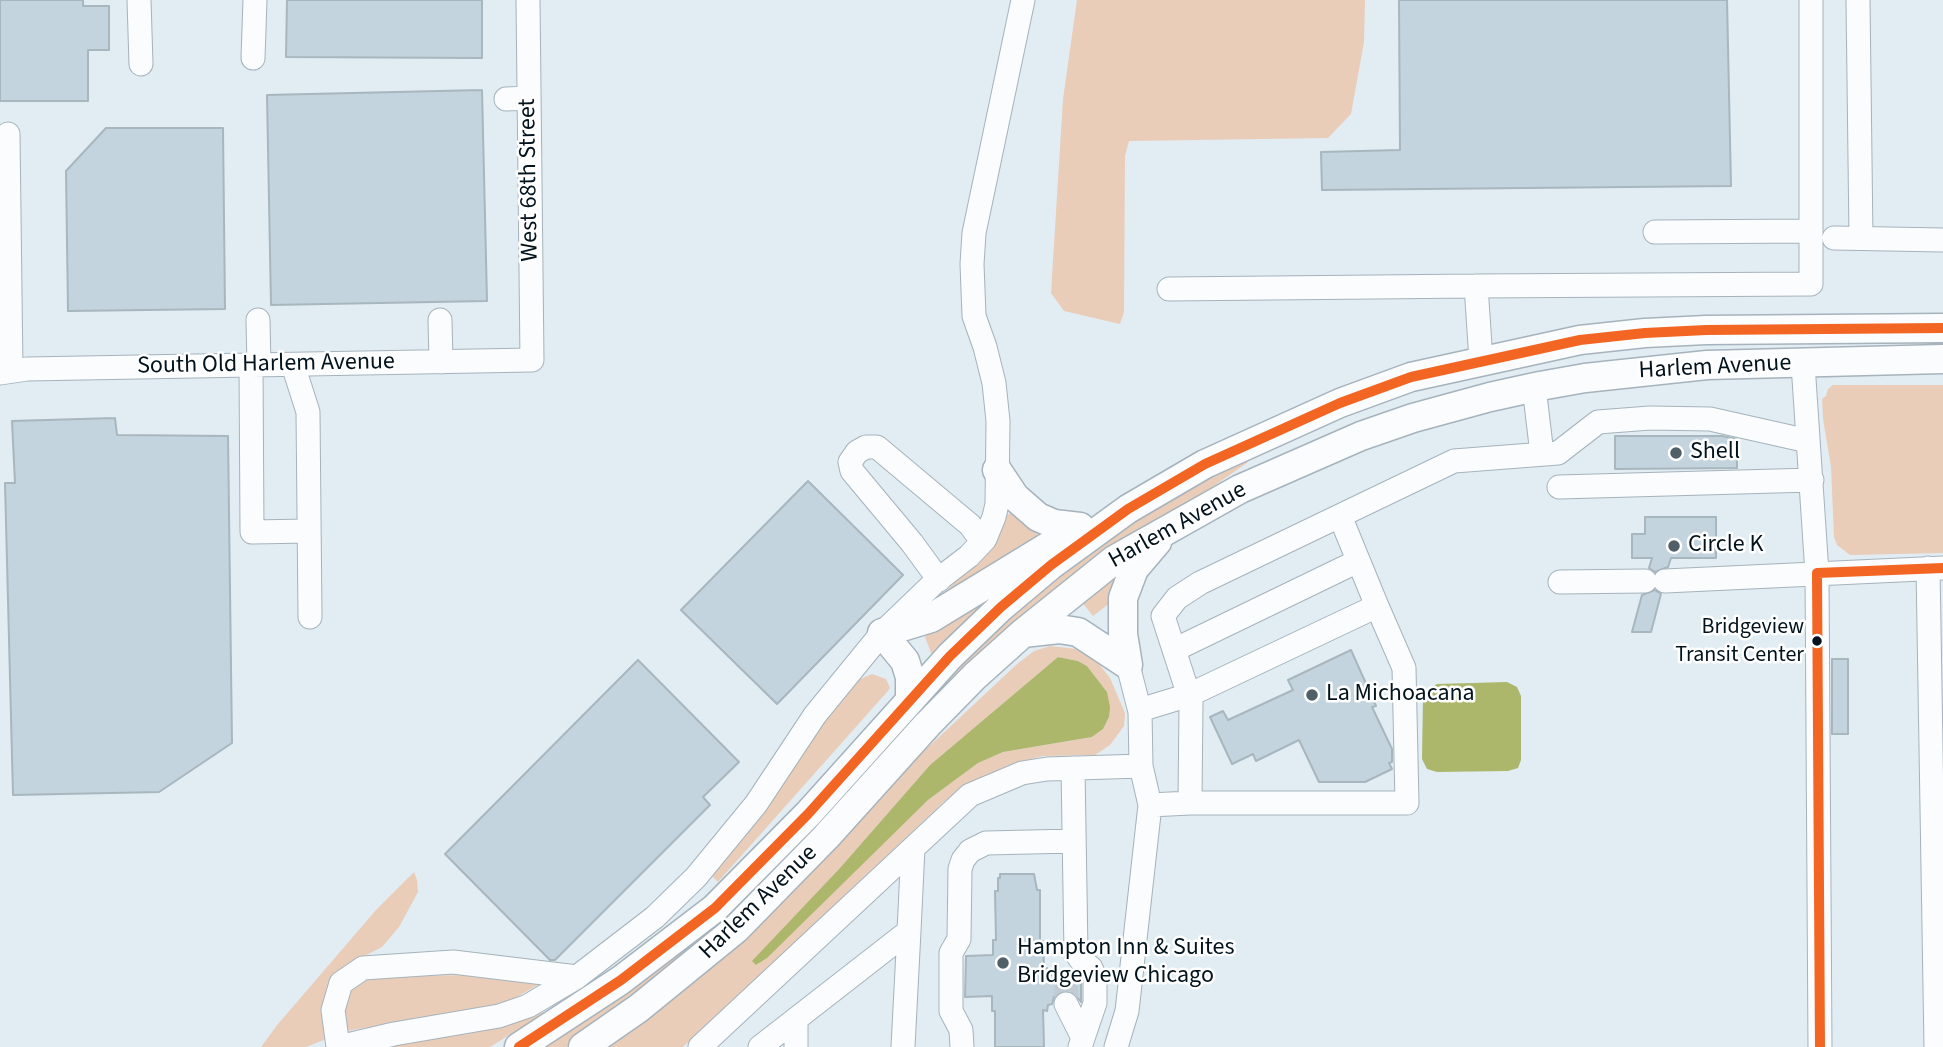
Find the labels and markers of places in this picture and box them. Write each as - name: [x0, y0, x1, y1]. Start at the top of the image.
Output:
- place label: Shell: [1690, 439, 1740, 467]
- marker: Shell: [1668, 445, 1684, 461]
- place label: Circle K: [1688, 532, 1763, 560]
- marker: Circle K: [1666, 538, 1682, 554]
- place label: Bridgeview Transit Center: [1675, 615, 1804, 666]
- marker: Bridgeview Transit Center: [1810, 634, 1824, 648]
- place label: La Michoacana: [1326, 681, 1475, 709]
- marker: La Michoacana: [1304, 687, 1320, 703]
- place label: Hampton Inn & Suites Bridgeview Chicago: [1017, 935, 1235, 991]
- marker: Hampton Inn & Suites Bridgeview Chicago: [995, 955, 1011, 971]

